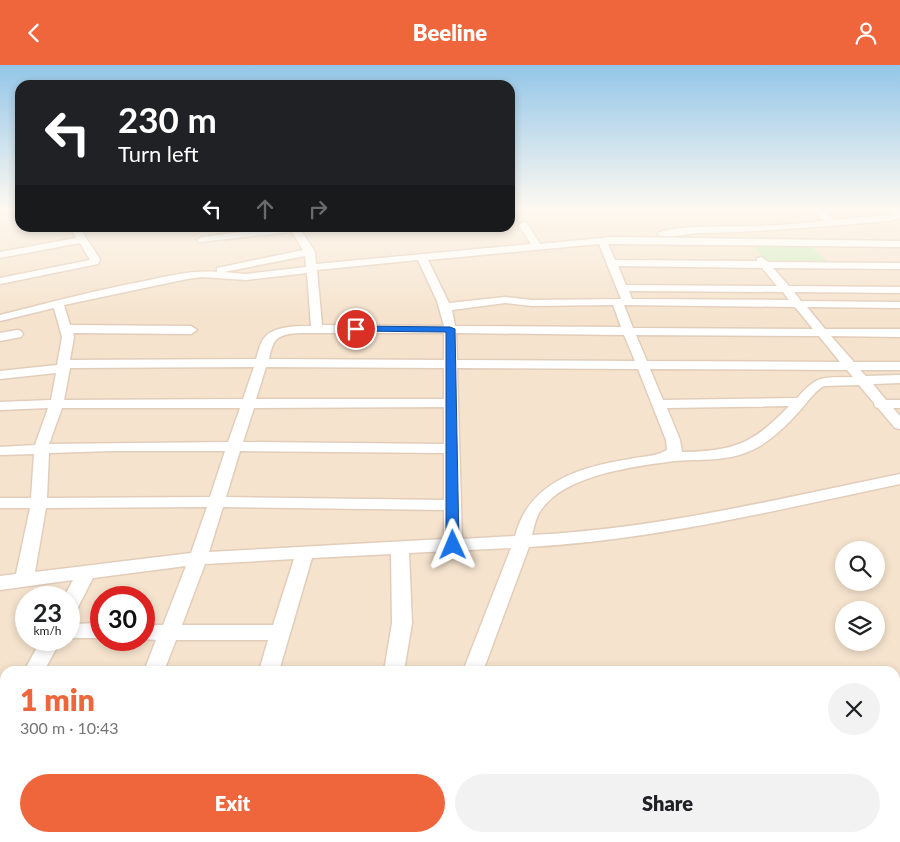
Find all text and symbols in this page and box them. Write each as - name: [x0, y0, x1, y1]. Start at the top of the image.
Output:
- icon: back: [20, 19, 48, 47]
- text: Beeline: [413, 19, 487, 46]
- icon: person: [852, 19, 880, 47]
- text: 230 m: [118, 98, 217, 140]
- icon: left: [35, 100, 100, 165]
- text: Turn left: [118, 140, 199, 167]
- icon: left: [198, 195, 226, 223]
- icon: ahead: [251, 195, 279, 223]
- icon: right: [304, 195, 332, 223]
- pin: [335, 308, 377, 350]
- icon: arrive: [342, 315, 370, 343]
- position arrow: [426, 518, 478, 570]
- map controls: [835, 541, 885, 651]
- button: search: [835, 541, 885, 591]
- speed limit sign: 30: [90, 586, 155, 651]
- text: 23: [33, 597, 62, 627]
- button: layers: [835, 601, 885, 651]
- text: km/h: [33, 623, 62, 638]
- text: 1 min: [20, 681, 95, 717]
- button: close: [828, 683, 880, 735]
- text: 300 m · 10:43: [20, 718, 119, 737]
- button: Exit: [20, 774, 445, 832]
- button: Share: [455, 774, 880, 832]

